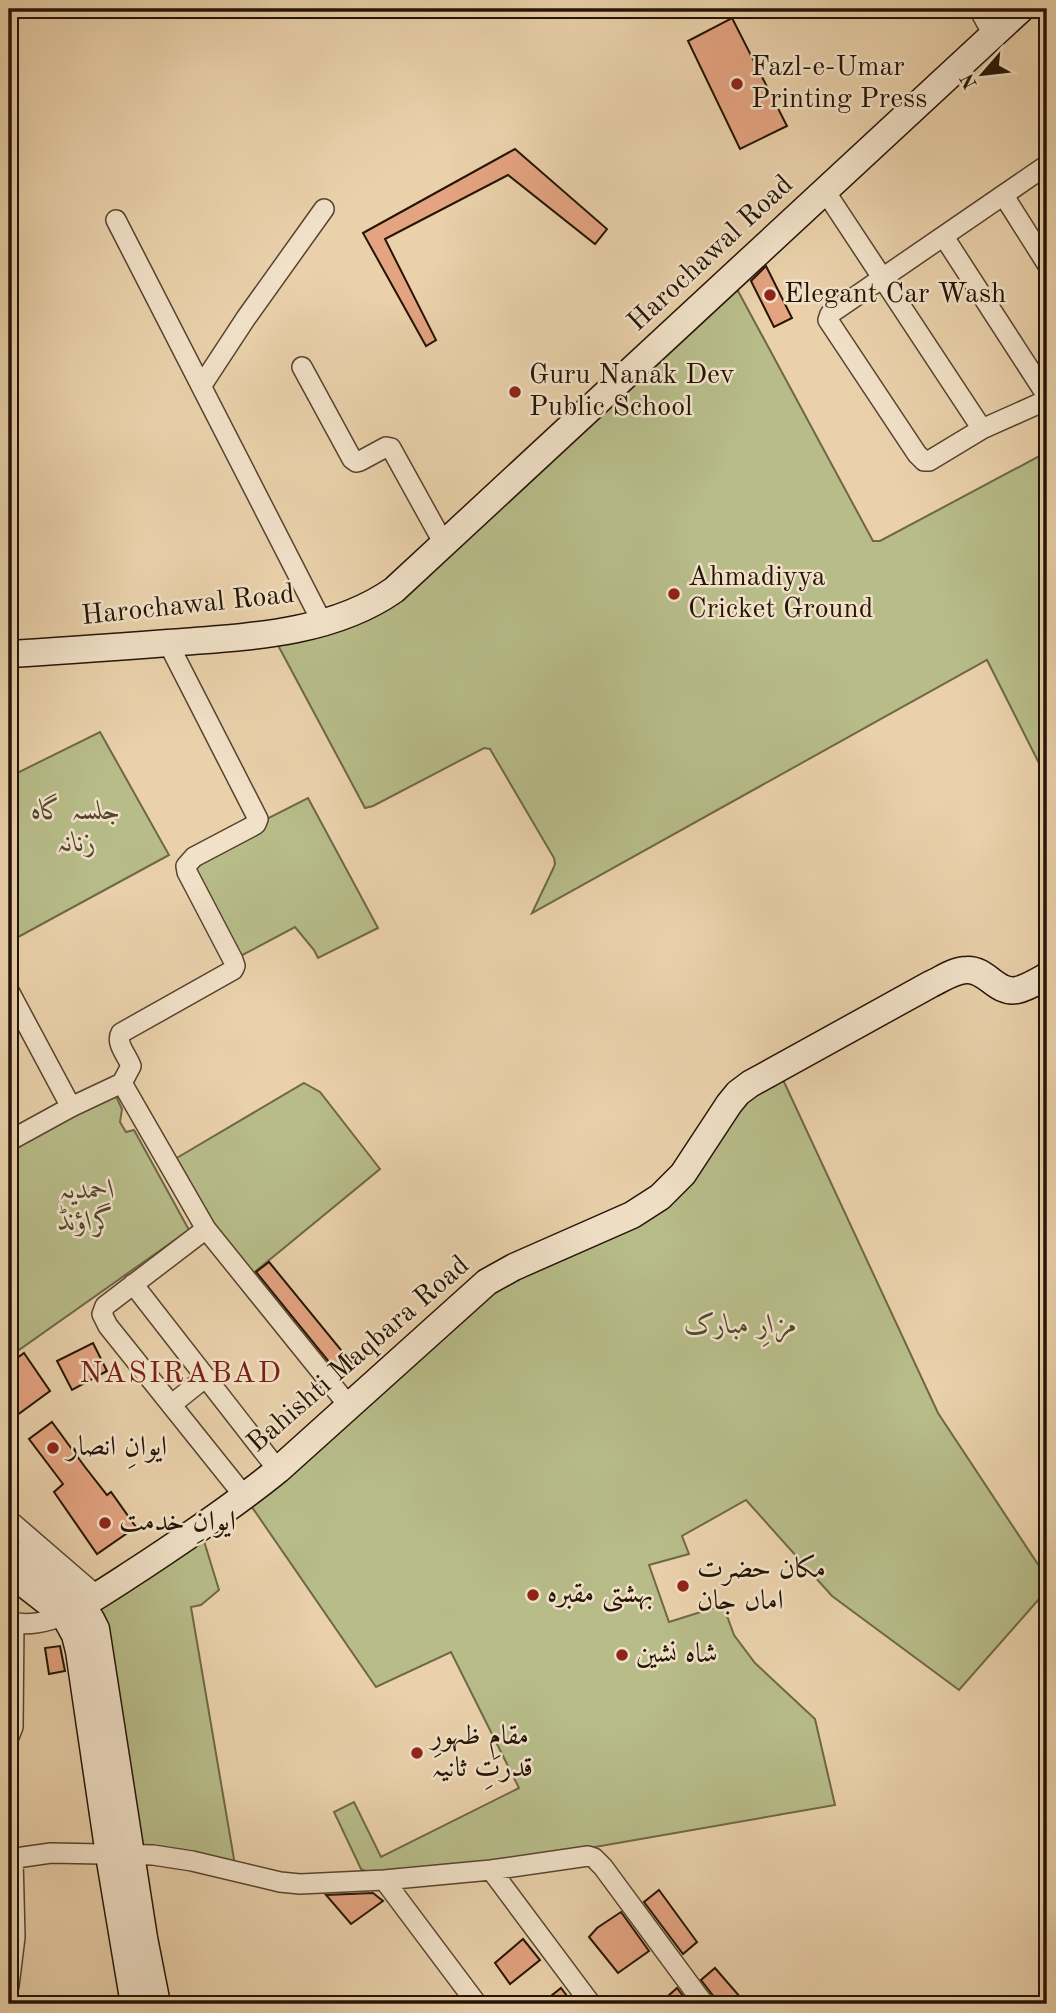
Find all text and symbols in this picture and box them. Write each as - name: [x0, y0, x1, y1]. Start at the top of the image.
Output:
- north arrow: [948, 38, 1018, 108]
- place label: Fazl-e-Umar Printing Press: [751, 54, 927, 114]
- text: N: [958, 70, 982, 92]
- marker: Fazl-e-Umar Printing Press: [729, 76, 745, 92]
- street label: Harochawal Road: [623, 171, 799, 337]
- place label: Elegant Car Wash: [784, 281, 1006, 309]
- marker: Elegant Car Wash: [762, 287, 778, 303]
- place label: Guru Nanak Dev Public School: [529, 362, 735, 422]
- marker: Guru Nanak Dev Public School: [507, 384, 523, 400]
- place label: Ahmadiyya Cricket Ground: [688, 564, 873, 624]
- street label: Harochawal Road: [80, 581, 296, 631]
- marker: Ahmadiyya Cricket Ground: [666, 586, 682, 602]
- park label: جلسہ گاہ زنانہ: [31, 793, 121, 858]
- park label: احمدیہ گراؤنڈ: [57, 1177, 117, 1238]
- street label: Bahishti Maqbara Road: [243, 1251, 475, 1459]
- park label: مزارِ مبارک: [685, 1311, 797, 1347]
- district label: NASIRABAD: [79, 1359, 283, 1389]
- place label: ایوانِ انصار: [64, 1434, 167, 1469]
- marker: ایوانِ انصار: [45, 1440, 61, 1456]
- place label: ایوانِ خدمت: [119, 1509, 236, 1544]
- marker: ایوانِ خدمت: [97, 1515, 113, 1531]
- place label: مکان حضرت اماں جان: [697, 1554, 826, 1616]
- marker: مکان حضرت اماں جان: [675, 1578, 691, 1594]
- place label: بہشتی مقبرہ: [547, 1581, 653, 1613]
- marker: بہشتی مقبرہ: [525, 1587, 541, 1603]
- place label: شاہ نشین: [636, 1641, 718, 1669]
- marker: شاہ نشین: [614, 1647, 630, 1663]
- place label: مقامِ ظہورِ قدرتِ ثانیہ: [428, 1723, 533, 1790]
- marker: مقامِ ظہورِ قدرتِ ثانیہ: [409, 1745, 425, 1761]

